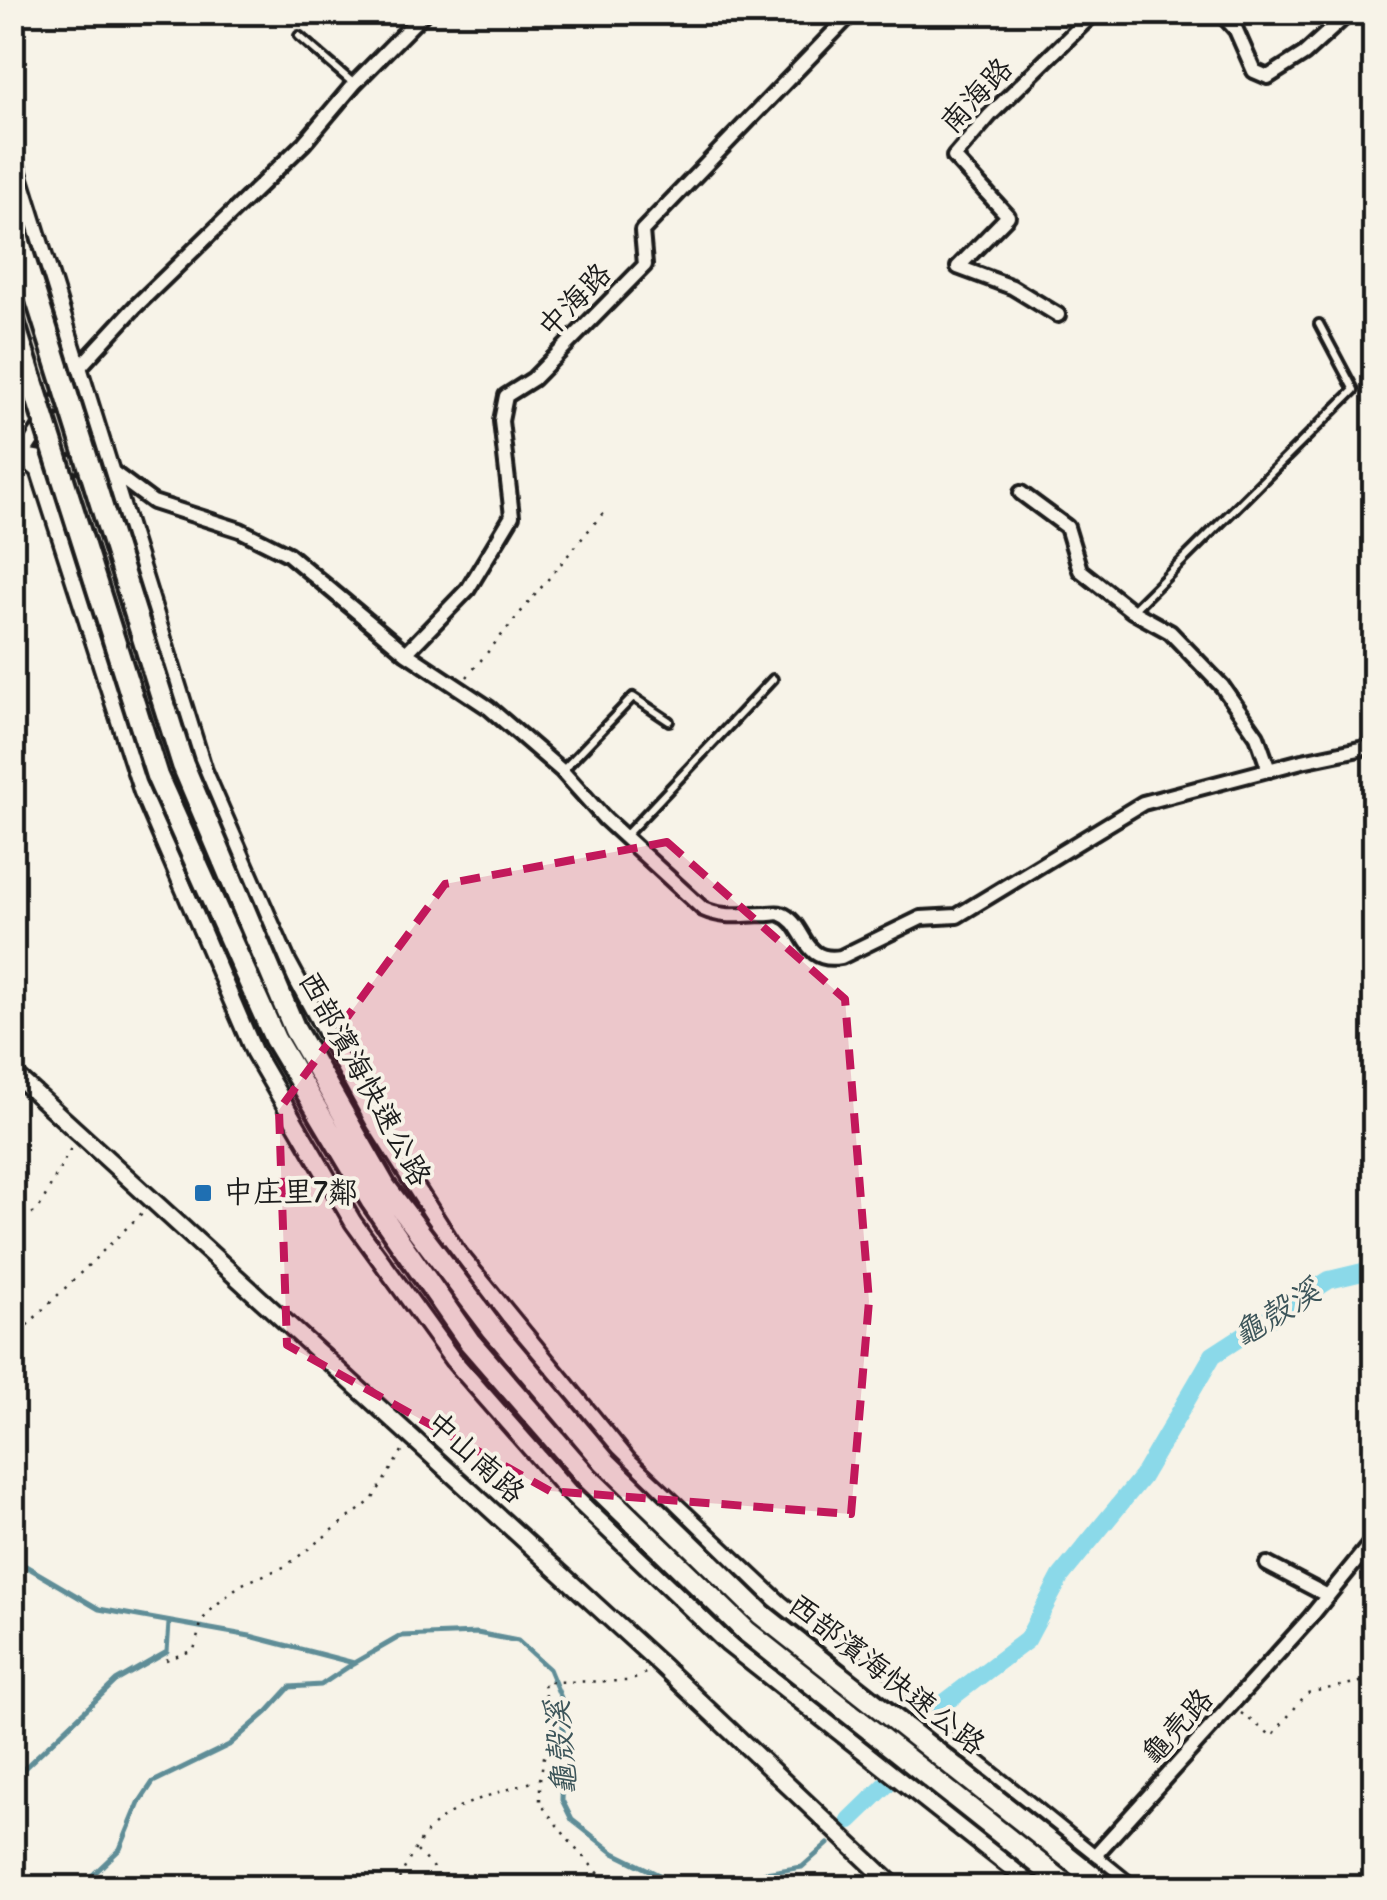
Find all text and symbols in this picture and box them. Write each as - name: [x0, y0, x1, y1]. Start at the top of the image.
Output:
- street label: 南海路: [933, 51, 1021, 141]
- street label: 中海路: [531, 256, 619, 346]
- street label: 西部濱海快速公路: [290, 965, 438, 1193]
- place label: 中庄里7鄰: [223, 1175, 358, 1211]
- marker: 中庄里7鄰: [192, 1182, 214, 1204]
- water label: 龜殼溪: [1226, 1271, 1330, 1356]
- street label: 中山南路: [418, 1404, 532, 1512]
- street label: 西部濱海快速公路: [780, 1587, 992, 1763]
- street label: 龜壳路: [1135, 1682, 1221, 1772]
- water label: 龜殼溪: [538, 1696, 586, 1798]

